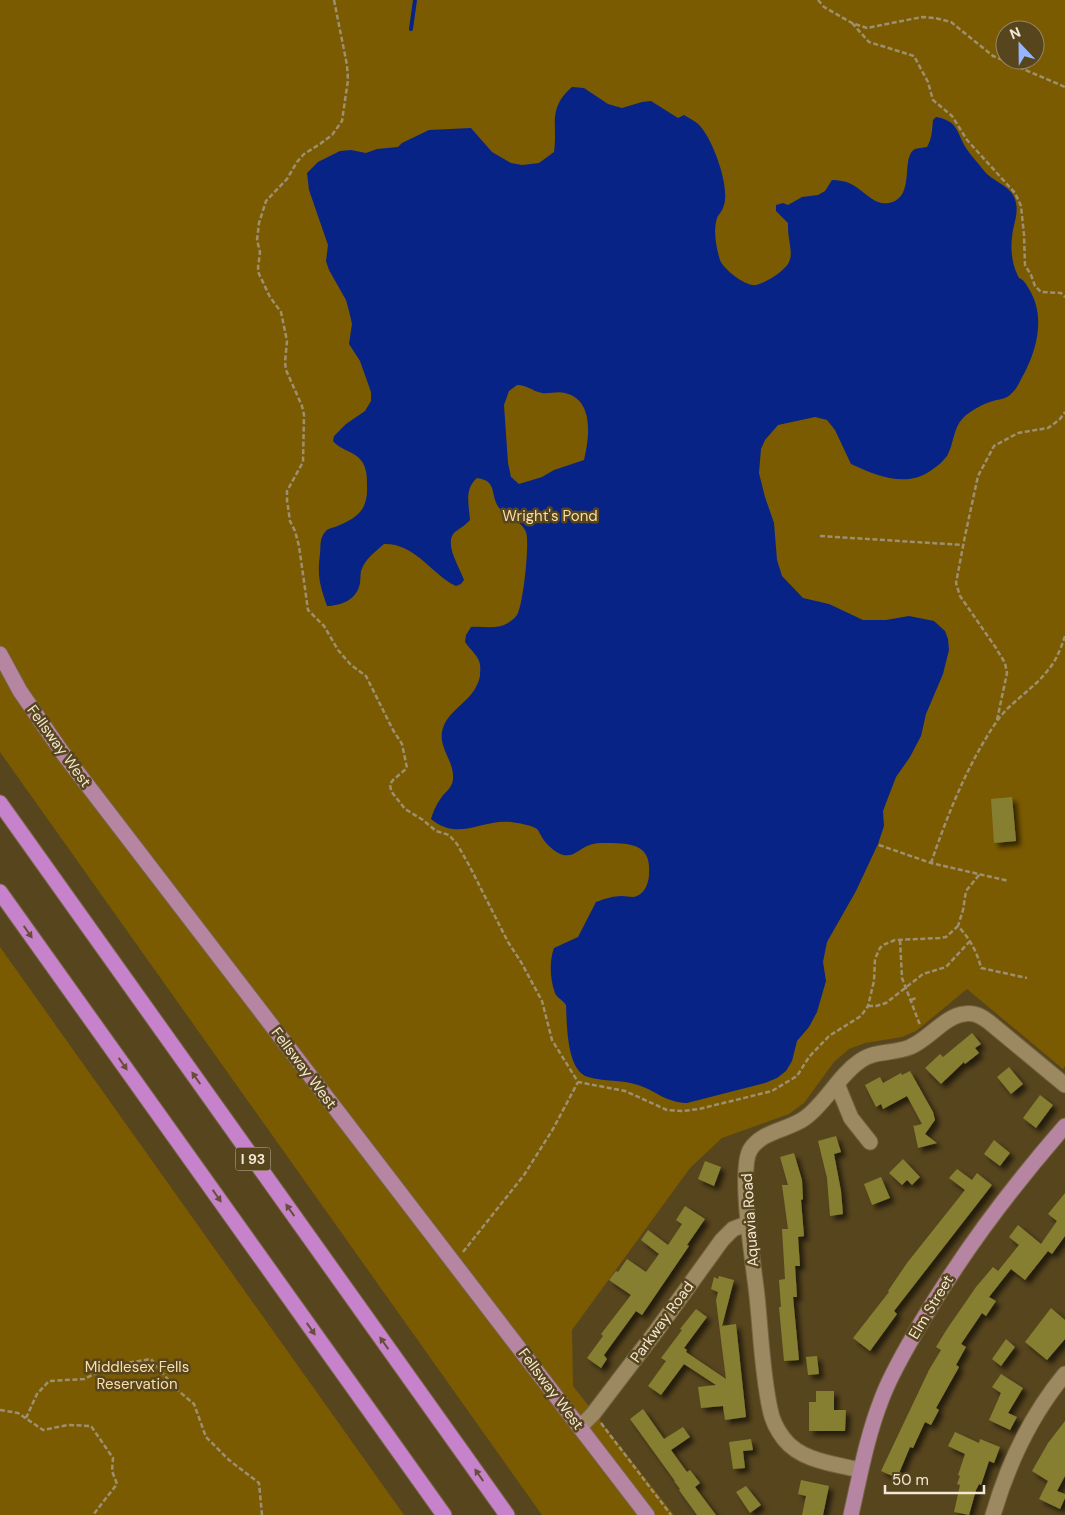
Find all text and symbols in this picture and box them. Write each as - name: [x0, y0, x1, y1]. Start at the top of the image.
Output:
- north arrow: [995, 20, 1045, 70]
- text: N: [1007, 23, 1023, 43]
- park label: Wright's Pond: [502, 506, 598, 526]
- street label: Fellsway West: [22, 701, 96, 791]
- one-way arrow: [23, 925, 33, 939]
- street label: Fellsway West: [267, 1023, 341, 1113]
- one-way arrow: [117, 1057, 128, 1070]
- one-way arrow: [191, 1071, 201, 1085]
- road number: I 93: [236, 1148, 270, 1170]
- street label: Aquavia Road: [737, 1172, 763, 1268]
- one-way arrow: [212, 1190, 222, 1203]
- one-way arrow: [285, 1204, 295, 1217]
- street label: Elm Street: [904, 1271, 958, 1343]
- street label: Parkway Road: [626, 1277, 698, 1367]
- one-way arrow: [306, 1322, 316, 1336]
- one-way arrow: [379, 1336, 389, 1350]
- street label: Fellsway West: [514, 1344, 588, 1434]
- park label: Middlesex Fells Reservation: [85, 1357, 189, 1394]
- scale bar: [885, 1462, 984, 1494]
- one-way arrow: [474, 1468, 484, 1482]
- text: 50 m: [892, 1470, 929, 1490]

